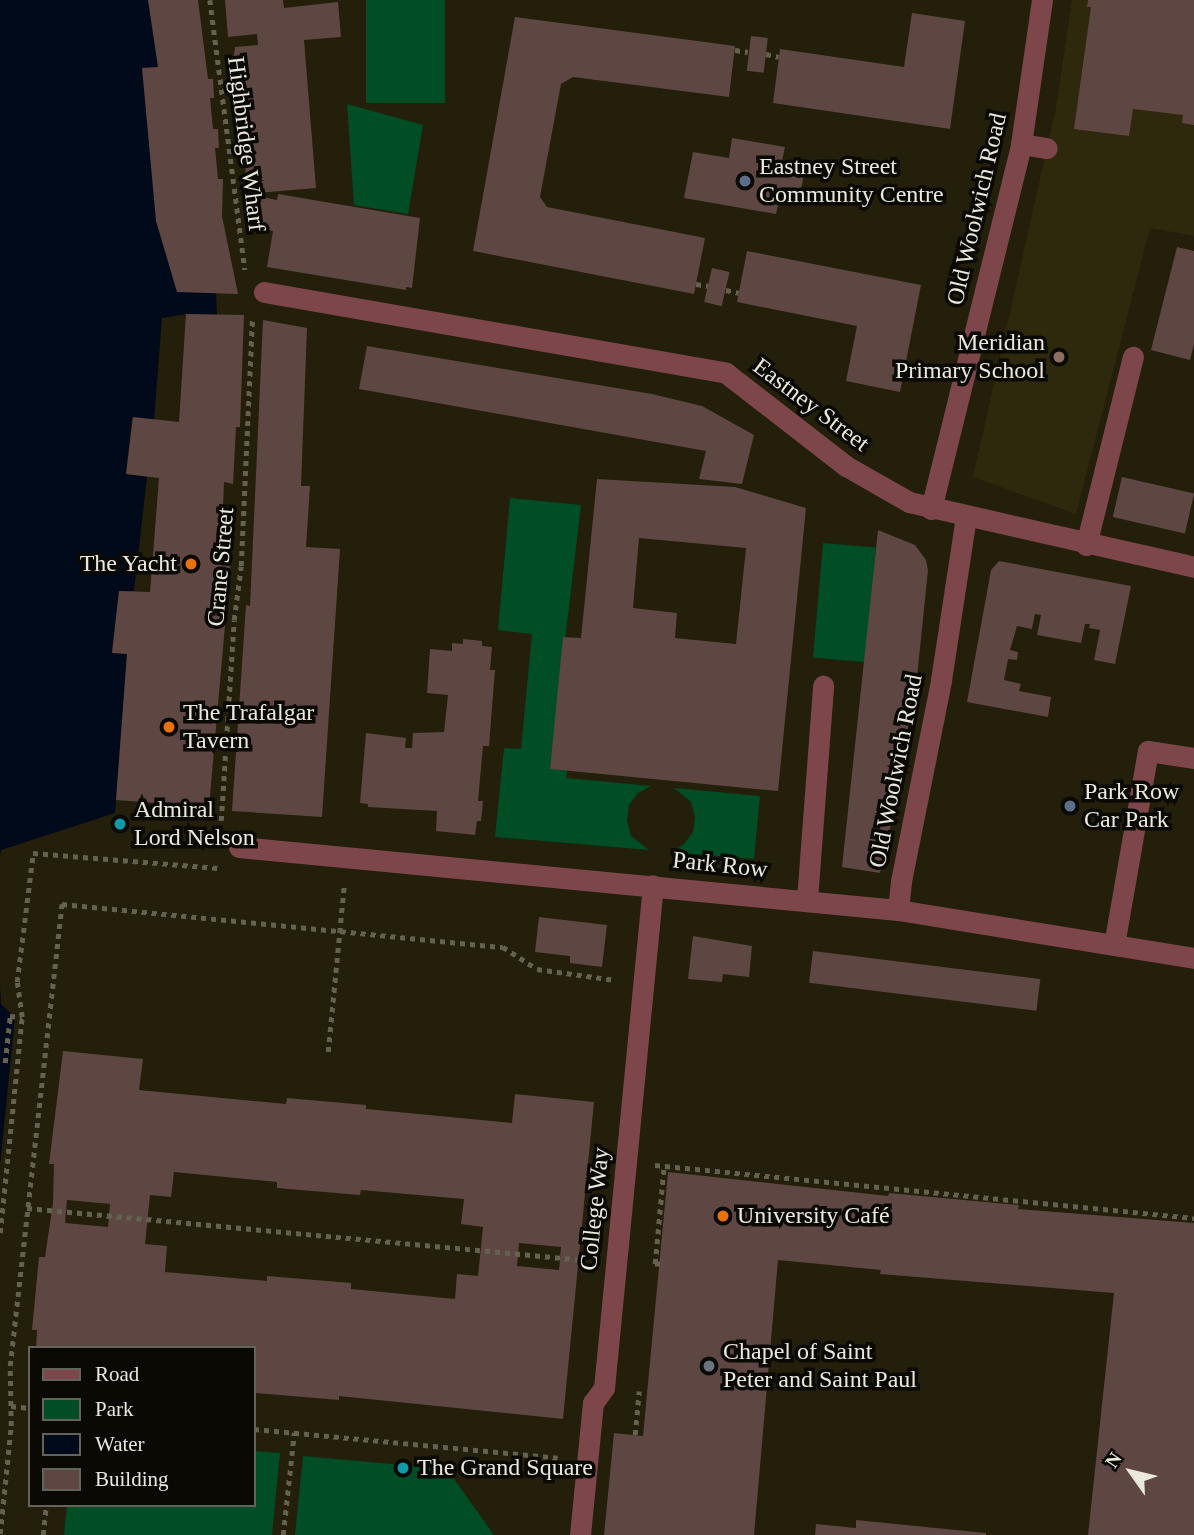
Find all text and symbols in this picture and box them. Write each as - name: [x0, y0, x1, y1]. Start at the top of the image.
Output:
- street label: Highbridge Wharf: [221, 55, 271, 233]
- street label: Old Woolwich Road: [941, 110, 1013, 308]
- place label: Eastney Street Community Centre: [759, 153, 944, 209]
- marker: Eastney Street Community Centre: [737, 173, 753, 189]
- place label: Meridian Primary School: [895, 329, 1045, 385]
- marker: Meridian Primary School: [1051, 349, 1067, 365]
- street label: Eastney Street: [747, 352, 875, 458]
- street label: Crane Street: [201, 506, 241, 628]
- place label: The Yacht: [79, 550, 177, 578]
- marker: The Yacht: [183, 556, 199, 572]
- street label: Old Woolwich Road: [863, 672, 929, 870]
- place label: The Trafalgar Tavern: [183, 699, 315, 755]
- marker: The Trafalgar Tavern: [161, 719, 177, 735]
- place label: Park Row Car Park: [1084, 778, 1179, 834]
- place label: Admiral Lord Nelson: [134, 796, 255, 852]
- marker: Park Row Car Park: [1062, 798, 1078, 814]
- marker: Admiral Lord Nelson: [112, 816, 128, 832]
- street label: Park Row: [671, 846, 769, 884]
- street label: College Way: [574, 1146, 616, 1272]
- place label: University Café: [737, 1202, 890, 1230]
- marker: University Café: [715, 1208, 731, 1224]
- place label: Chapel of Saint Peter and Saint Paul: [723, 1338, 917, 1394]
- legend: [28, 1346, 256, 1507]
- marker: Chapel of Saint Peter and Saint Paul: [701, 1358, 717, 1374]
- text: Road: [95, 1362, 139, 1386]
- text: Park: [95, 1397, 134, 1421]
- text: Water: [95, 1432, 145, 1456]
- north arrow: [1096, 1437, 1166, 1507]
- text: N: [1101, 1448, 1126, 1472]
- place label: The Grand Square: [417, 1454, 593, 1482]
- marker: The Grand Square: [395, 1460, 411, 1476]
- text: Building: [95, 1467, 169, 1491]

